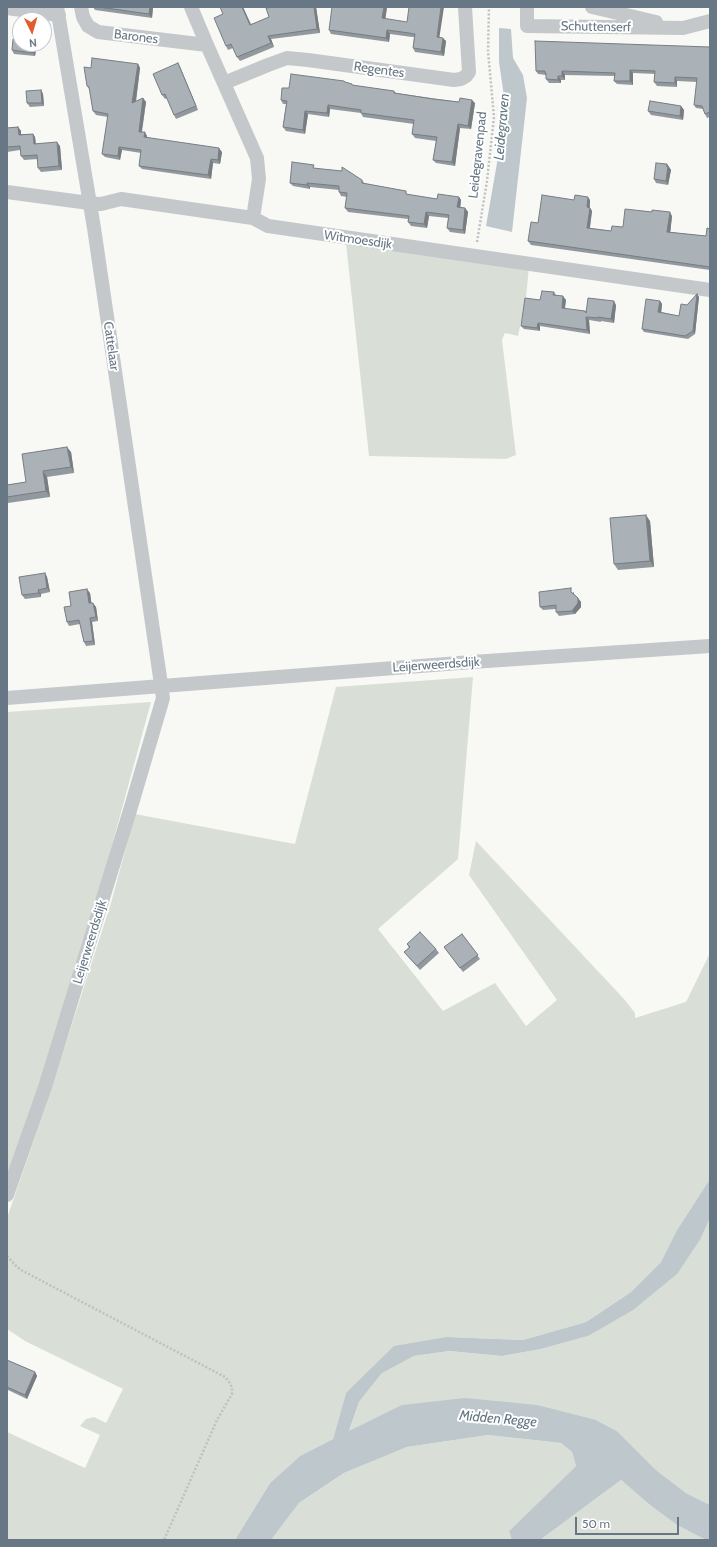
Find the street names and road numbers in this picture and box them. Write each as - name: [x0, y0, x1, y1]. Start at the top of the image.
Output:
- street label: Schuttenserf: [561, 19, 631, 35]
- street label: Barones: [113, 27, 159, 47]
- street label: Regentes: [353, 59, 405, 81]
- street label: Leidegravenpad: [466, 111, 490, 199]
- street label: Witmoesdijk: [323, 228, 393, 252]
- street label: Cattelaar: [100, 321, 122, 371]
- street label: Leijerweerdsdijk: [392, 654, 480, 676]
- street label: Leijerweerdsdijk: [70, 898, 110, 986]

